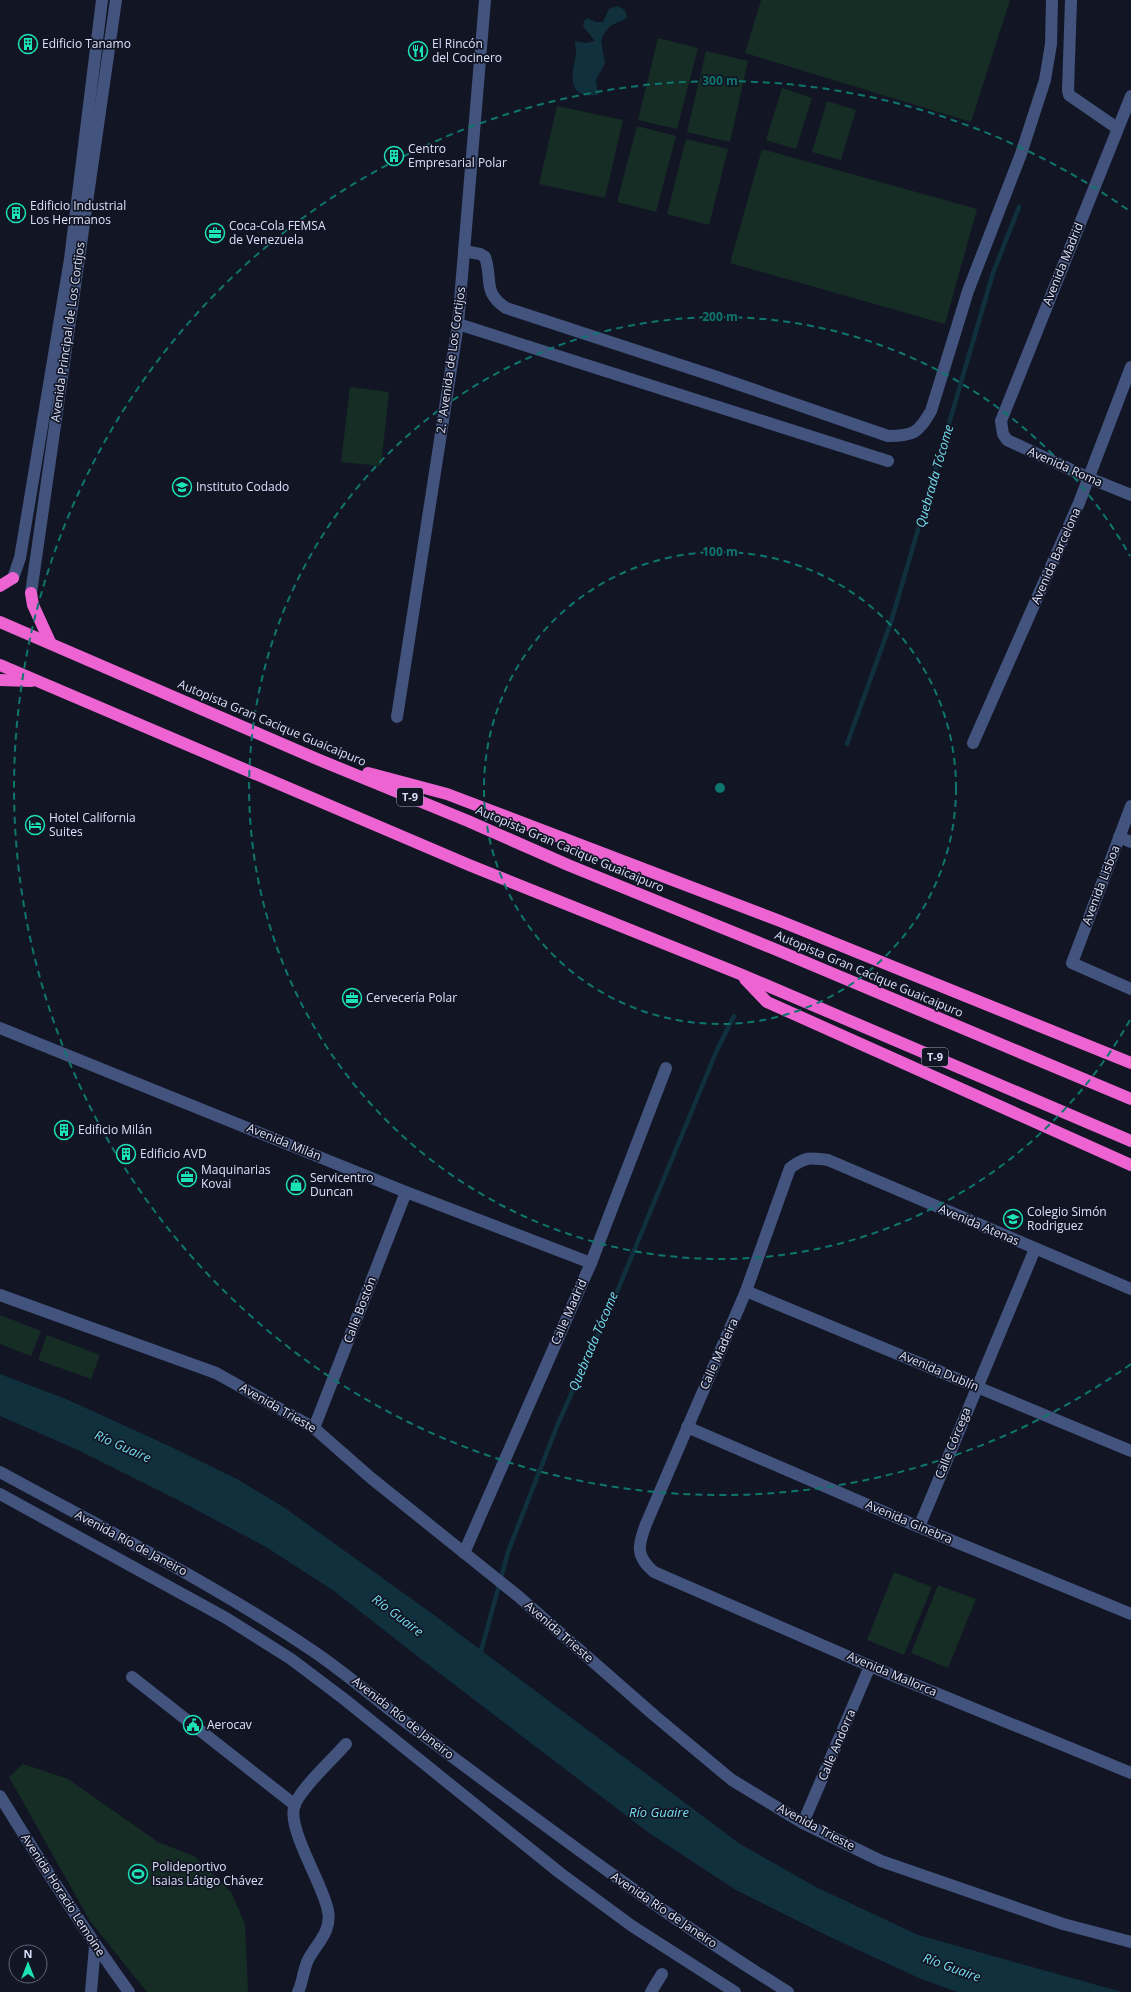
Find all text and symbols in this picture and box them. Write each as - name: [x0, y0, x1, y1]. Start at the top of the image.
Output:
- building icon: Edificio Tanamo: [17, 33, 39, 55]
- place label: Edificio Tanamo: [42, 35, 131, 52]
- place label: El Rincón del Cocinero: [432, 35, 502, 66]
- restaurant icon: El Rincón del Cocinero: [407, 40, 429, 62]
- text: 300 m: [702, 72, 738, 89]
- place label: Centro Empresarial Polar: [408, 140, 507, 171]
- building icon: Centro Empresarial Polar: [383, 145, 405, 167]
- place label: Edificio Industrial Los Hermanos: [30, 197, 126, 228]
- building icon: Edificio Industrial Los Hermanos: [5, 202, 27, 224]
- place label: Coca-Cola FEMSA de Venezuela: [229, 217, 326, 248]
- street label: Avenida Madrid: [1038, 220, 1087, 308]
- office icon: Coca-Cola FEMSA de Venezuela: [204, 222, 226, 244]
- street label: Avenida Principal de Los Cortijos: [46, 240, 89, 423]
- street label: 2.ª Avenida de Los Cortijos: [432, 285, 469, 434]
- text: 200 m: [702, 308, 738, 325]
- water label: Quebrada Tócome: [911, 422, 957, 530]
- street label: Avenida Roma: [1025, 442, 1105, 491]
- school or university icon: Instituto Codado: [171, 476, 193, 498]
- place label: Instituto Codado: [196, 478, 289, 495]
- street label: Avenida Barcelona: [1027, 505, 1084, 607]
- text: 100 m: [702, 543, 738, 560]
- street label: Autopista Gran Cacique Guaicaipuro: [175, 675, 369, 770]
- centre of rings: [713, 781, 727, 795]
- road number: T-9: [397, 788, 423, 806]
- street label: Autopista Gran Cacique Guaicaipuro: [473, 801, 667, 896]
- place label: Hotel California Suites: [49, 809, 136, 840]
- hotel icon: Hotel California Suites: [24, 814, 46, 836]
- street label: Avenida Lisboa: [1078, 843, 1124, 927]
- street label: Autopista Gran Cacique Guaicaipuro: [772, 926, 966, 1021]
- office icon: Cervecería Polar: [341, 987, 363, 1009]
- place label: Cervecería Polar: [366, 989, 457, 1006]
- road number: T-9: [922, 1048, 948, 1066]
- building icon: Edificio Milán: [53, 1119, 75, 1141]
- street label: Avenida Milán: [245, 1119, 324, 1164]
- place label: Edificio Milán: [78, 1121, 152, 1138]
- building icon: Edificio AVD: [115, 1143, 137, 1165]
- place label: Edificio AVD: [140, 1145, 207, 1162]
- place label: Maquinarias Kovai: [201, 1161, 271, 1192]
- office icon: Maquinarias Kovai: [176, 1166, 198, 1188]
- place label: Servicentro Duncan: [310, 1169, 374, 1200]
- shop icon: Servicentro Duncan: [285, 1174, 307, 1196]
- street label: Avenida Atenas: [936, 1200, 1022, 1249]
- place label: Colegio Simón Rodriguez: [1027, 1203, 1107, 1234]
- school or university icon: Colegio Simón Rodriguez: [1002, 1208, 1024, 1230]
- street label: Calle Bostón: [339, 1274, 380, 1345]
- street label: Calle Madrid: [546, 1276, 591, 1347]
- water label: Quebrada Tócome: [564, 1288, 622, 1393]
- street label: Calle Madeira: [695, 1315, 742, 1392]
- street label: Avenida Dublín: [897, 1346, 981, 1395]
- street label: Avenida Trieste: [237, 1379, 320, 1437]
- street label: Calle Córcega: [931, 1405, 975, 1481]
- water label: Río Guaire: [92, 1426, 155, 1467]
- street label: Avenida Ginebra: [863, 1496, 955, 1547]
- street label: Avenida Río de Janeiro: [72, 1506, 190, 1579]
- water label: Río Guaire: [369, 1590, 428, 1641]
- street label: Avenida Trieste: [521, 1597, 597, 1666]
- street label: Avenida Mallorca: [845, 1647, 940, 1700]
- street label: Avenida Río de Janeiro: [349, 1672, 458, 1763]
- street label: Calle Andorra: [814, 1706, 859, 1783]
- public building icon: Aerocav: [182, 1714, 204, 1736]
- place label: Aerocav: [207, 1716, 252, 1733]
- street label: Avenida Trieste: [774, 1799, 858, 1854]
- water label: Río Guaire: [629, 1803, 690, 1821]
- street label: Avenida Horacio Lemoine: [17, 1830, 110, 1960]
- place label: Polideportivo Isaias Látigo Chávez: [152, 1858, 264, 1889]
- sports icon: Polideportivo Isaias Látigo Chávez: [127, 1863, 149, 1885]
- street label: Avenida Río de Janeiro: [608, 1868, 721, 1952]
- north arrow: [8, 1944, 48, 1984]
- text: N: [24, 1946, 32, 1961]
- water label: Río Guaire: [921, 1948, 984, 1986]

